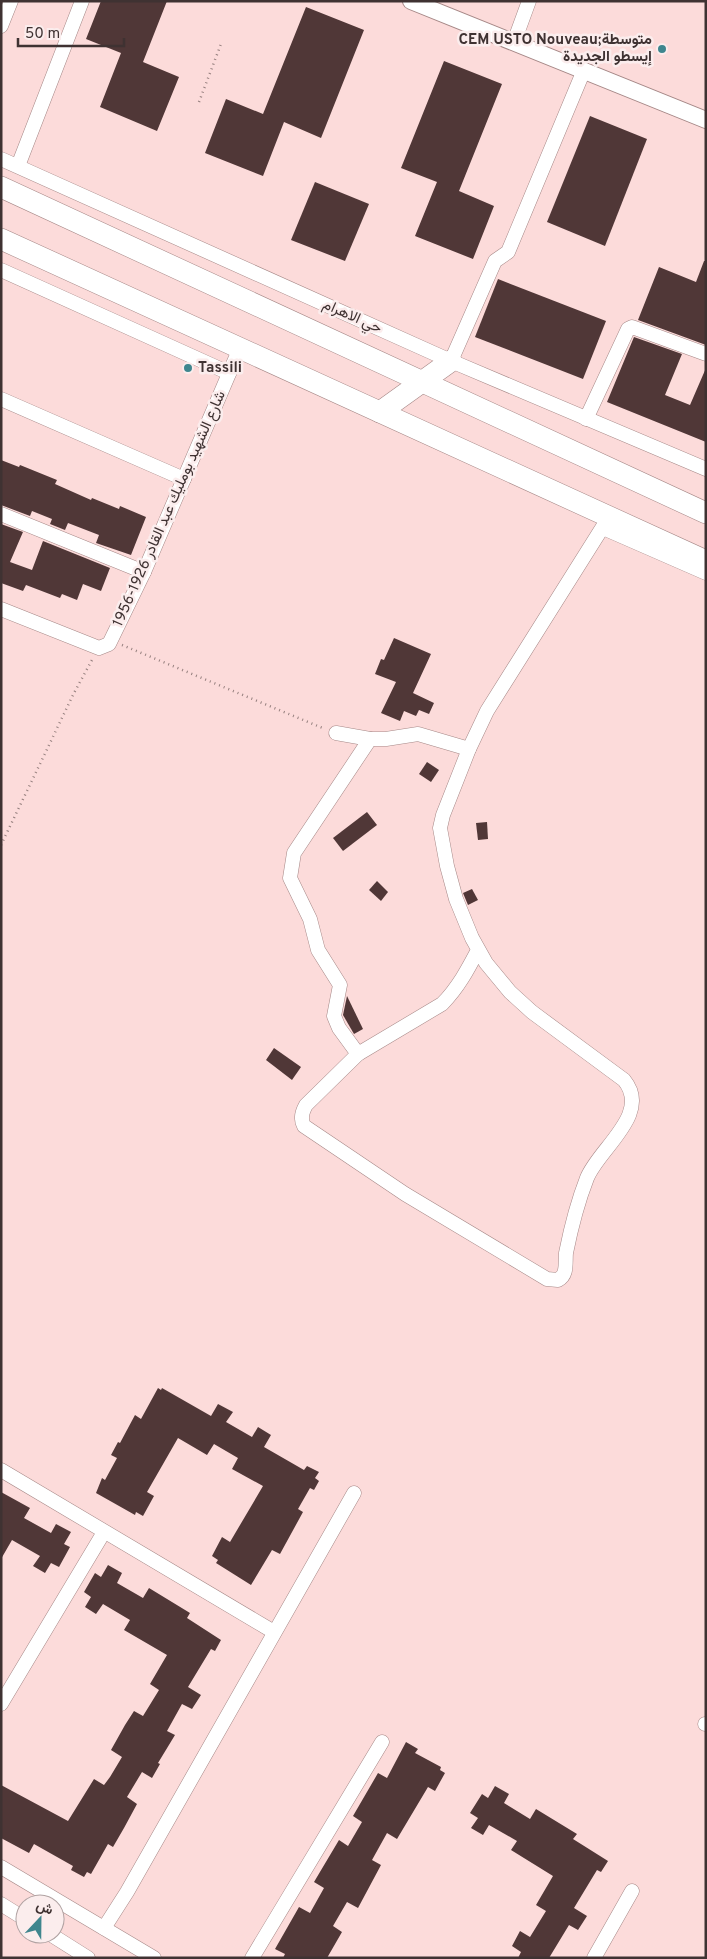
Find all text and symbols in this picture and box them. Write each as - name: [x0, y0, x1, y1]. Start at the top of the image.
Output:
- scale bar: [18, 15, 124, 47]
- text: 50 m: [25, 25, 60, 44]
- place label: CEM USTO Nouveau;متوسطة إيسطو الجديدة: [459, 31, 652, 67]
- marker: CEM USTO Nouveau;متوسطة إيسطو الجديدة: [656, 43, 668, 55]
- street label: حي الاهرام: [319, 296, 385, 340]
- place label: Tassili: [198, 359, 242, 378]
- marker: Tassili: [182, 362, 194, 374]
- street label: شارع الشهيد بومليك عبد القادر 1926-1956: [109, 388, 231, 630]
- north arrow: [15, 1894, 65, 1944]
- text: ش: [33, 1897, 55, 1919]

